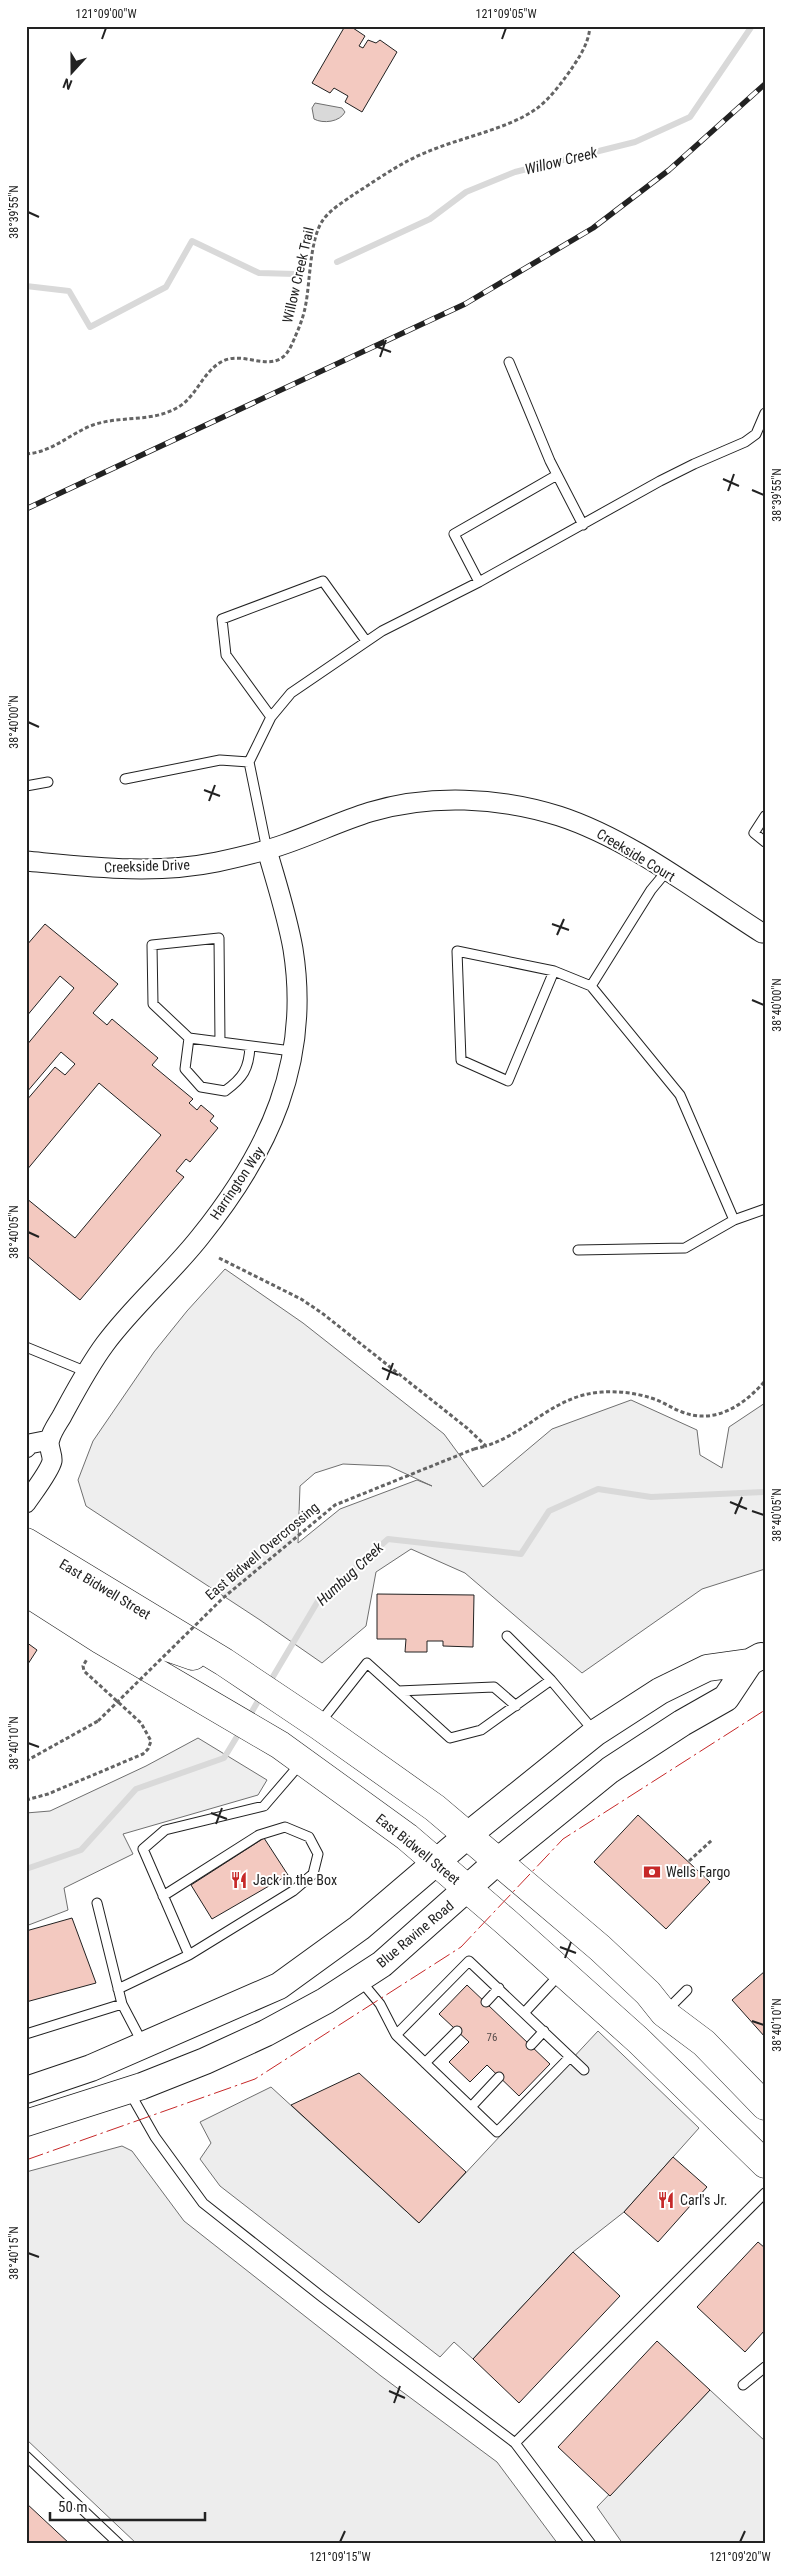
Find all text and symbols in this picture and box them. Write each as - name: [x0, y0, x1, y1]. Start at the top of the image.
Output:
- text: 121°09'00"W: [75, 7, 137, 21]
- text: 121°09'05"W: [475, 7, 537, 21]
- north arrow: [48, 48, 98, 98]
- text: N: [60, 75, 74, 93]
- water label: Willow Creek: [523, 143, 600, 179]
- text: 38°39'55"N: [7, 185, 21, 239]
- street label: Willow Creek Trail: [279, 225, 317, 325]
- text: 38°39'55"N: [770, 468, 784, 522]
- text: 38°40'00"N: [7, 695, 21, 749]
- street label: Creekside Court: [594, 825, 678, 885]
- street label: Creekside Drive: [104, 856, 191, 875]
- text: 38°40'00"N: [770, 978, 784, 1032]
- street label: Harrington Way: [207, 1143, 267, 1223]
- text: 38°40'05"N: [7, 1205, 21, 1259]
- text: 38°40'05"N: [770, 1488, 784, 1542]
- street label: East Bidwell Overcrossing: [202, 1499, 322, 1603]
- water label: Humbug Creek: [313, 1538, 387, 1609]
- street label: East Bidwell Street: [57, 1556, 153, 1622]
- text: 38°40'10"N: [7, 1716, 21, 1770]
- street label: East Bidwell Street: [373, 1810, 463, 1888]
- bank icon: Wells Fargo: [642, 1862, 662, 1882]
- place label: Wells Fargo: [666, 1864, 730, 1880]
- restaurant icon: Jack in the Box: [229, 1870, 249, 1890]
- place label: Jack in the Box: [253, 1872, 337, 1888]
- street label: Blue Ravine Road: [373, 1897, 457, 1971]
- text: 38°40'10"N: [770, 1998, 784, 2052]
- house number: 76: [487, 2031, 497, 2044]
- restaurant icon: Carl's Jr.: [656, 2190, 676, 2210]
- place label: Carl's Jr.: [680, 2192, 728, 2208]
- text: 38°40'15"N: [7, 2226, 21, 2280]
- scale bar: [50, 2490, 205, 2522]
- text: 50 m: [58, 2498, 88, 2516]
- text: 121°09'15"W: [309, 2550, 371, 2564]
- text: 121°09'20"W: [709, 2550, 771, 2564]

